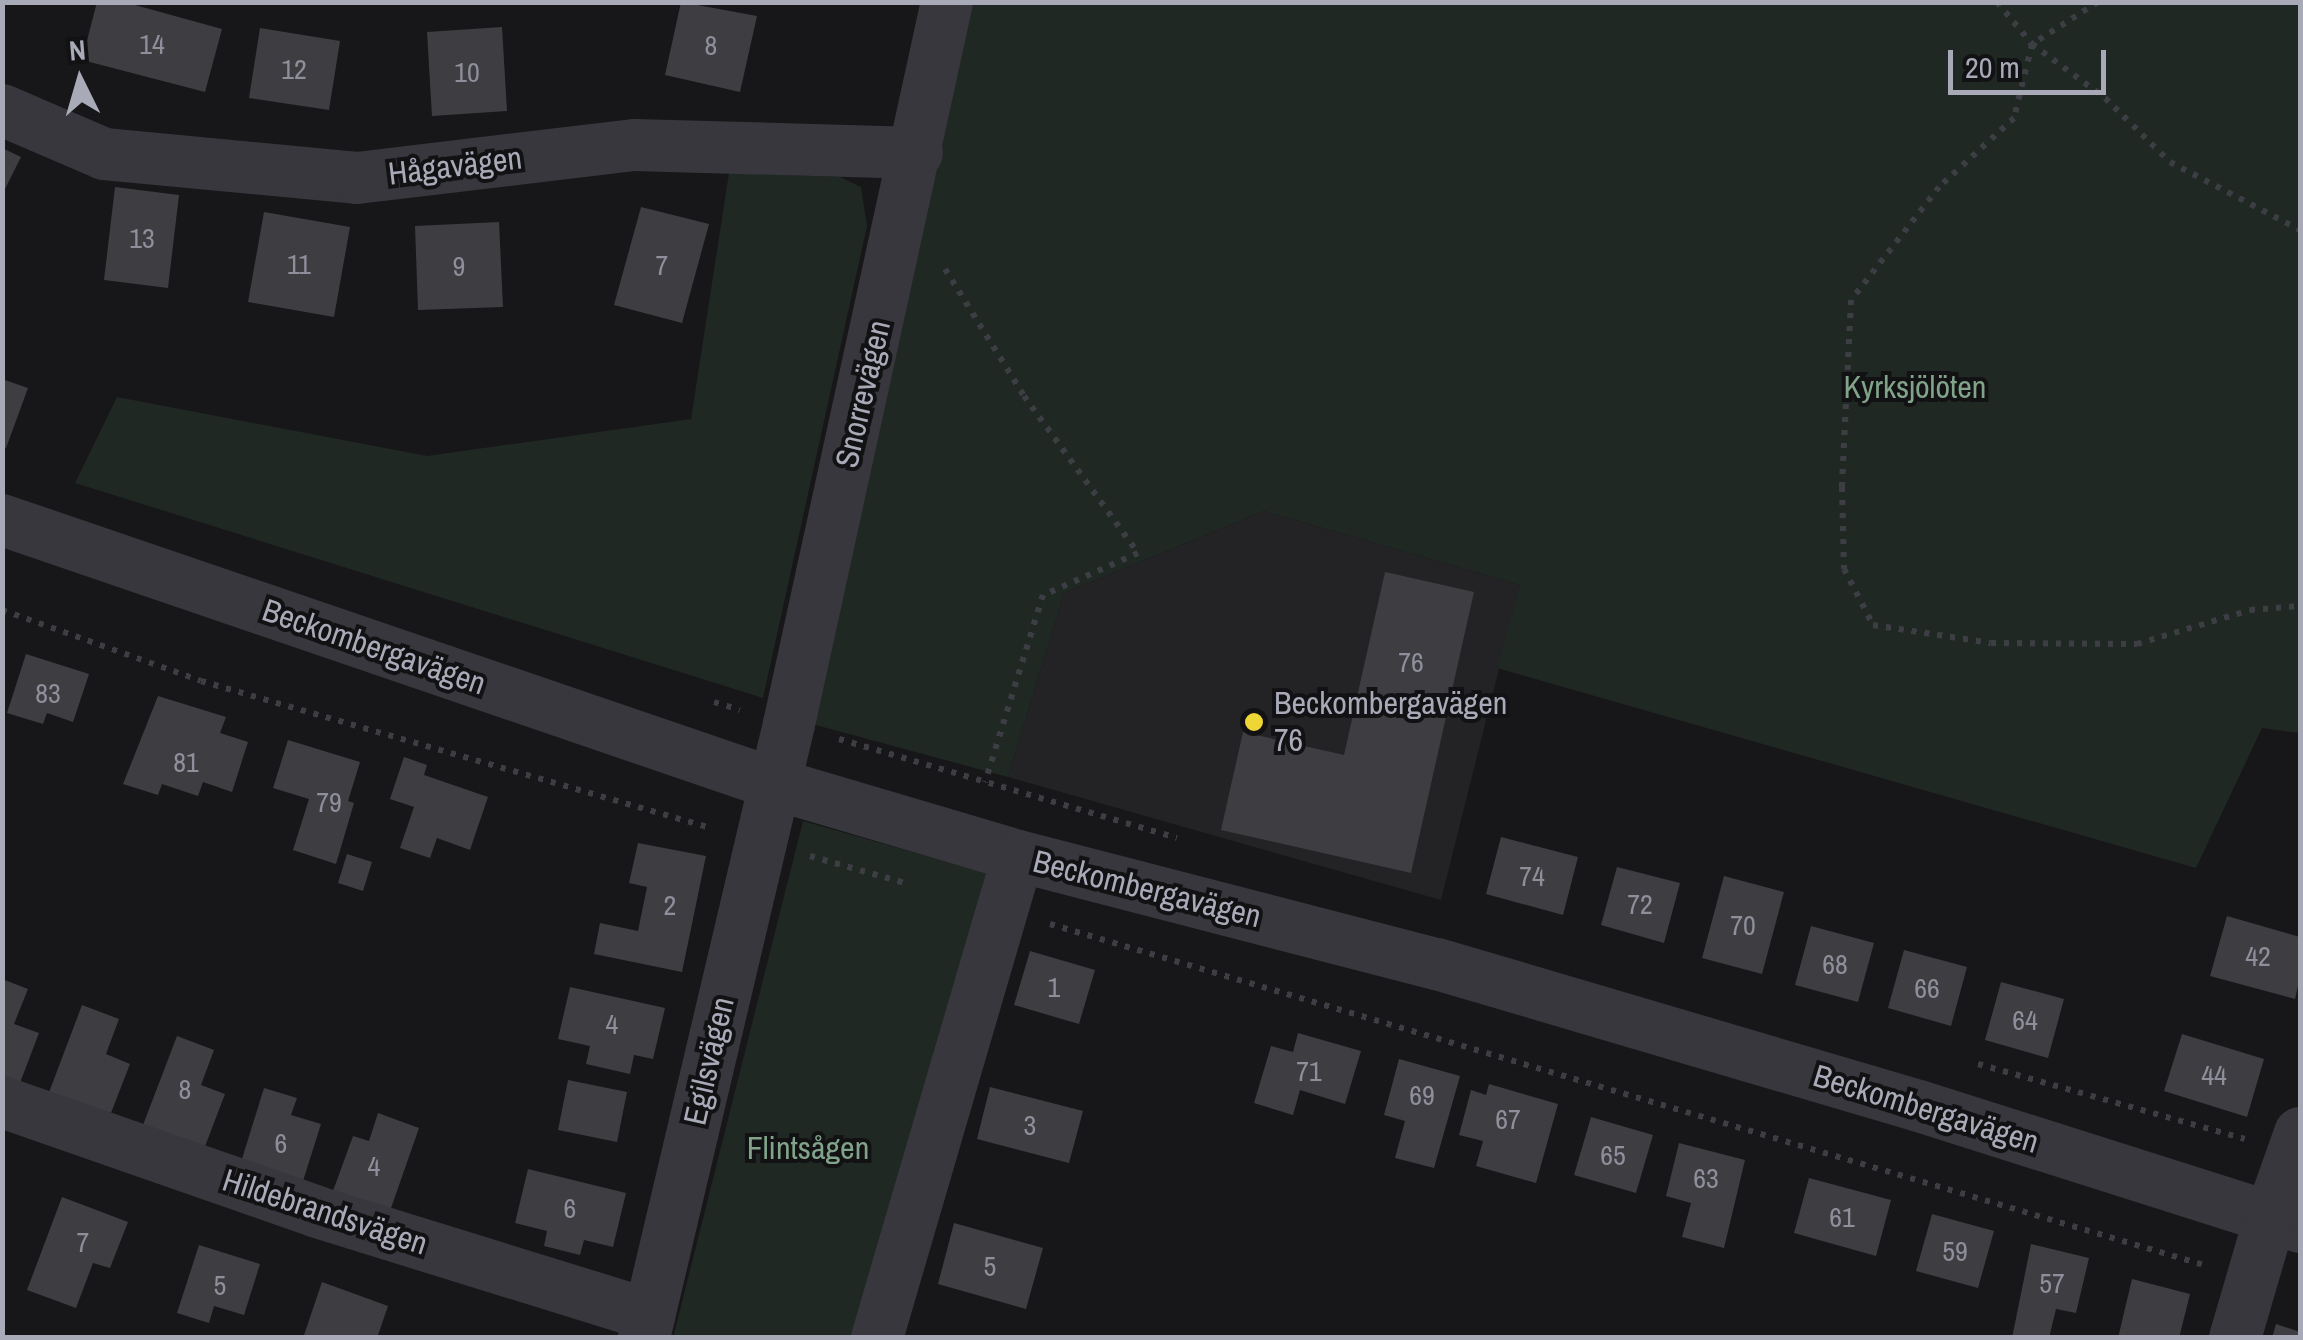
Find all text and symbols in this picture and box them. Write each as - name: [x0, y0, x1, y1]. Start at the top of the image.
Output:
- house number: 14: [139, 27, 165, 61]
- house number: 8: [705, 28, 717, 62]
- north arrow: [30, 30, 130, 130]
- text: N: [67, 30, 87, 70]
- scale bar: [1953, 30, 2110, 92]
- text: 20 m: [1965, 47, 2020, 87]
- house number: 12: [281, 52, 307, 86]
- house number: 10: [454, 55, 480, 89]
- street label: Hågavägen: [386, 139, 524, 193]
- house number: 13: [129, 221, 155, 255]
- house number: 11: [287, 247, 311, 281]
- house number: 7: [656, 248, 668, 282]
- house number: 9: [453, 249, 465, 283]
- street label: Snorrevägen: [827, 316, 899, 472]
- park label: Kyrksjölöten: [1844, 368, 1986, 406]
- street label: Beckombergavägen: [257, 591, 491, 703]
- house number: 76: [1398, 645, 1424, 679]
- house number: 83: [35, 676, 61, 710]
- place label: Beckombergavägen 76: [1274, 685, 1507, 760]
- marker: Beckombergavägen 76: [1243, 711, 1265, 733]
- house number: 81: [173, 745, 199, 779]
- house number: 79: [316, 785, 342, 819]
- street label: Beckombergavägen: [1029, 842, 1265, 936]
- house number: 74: [1519, 859, 1545, 893]
- house number: 72: [1627, 887, 1653, 921]
- house number: 2: [664, 888, 676, 922]
- house number: 70: [1730, 908, 1756, 942]
- house number: 42: [2245, 939, 2271, 973]
- house number: 68: [1822, 947, 1848, 981]
- house number: 1: [1048, 970, 1060, 1004]
- house number: 66: [1914, 971, 1940, 1005]
- street label: Egilsvägen: [676, 993, 742, 1129]
- house number: 64: [2012, 1003, 2038, 1037]
- house number: 4: [606, 1007, 618, 1041]
- house number: 71: [1296, 1054, 1322, 1088]
- street label: Beckombergavägen: [1809, 1057, 2043, 1161]
- house number: 44: [2201, 1058, 2227, 1092]
- house number: 8: [179, 1072, 191, 1106]
- house number: 69: [1409, 1078, 1435, 1112]
- house number: 67: [1495, 1102, 1521, 1136]
- house number: 3: [1024, 1108, 1036, 1142]
- house number: 6: [275, 1126, 287, 1160]
- park label: Flintsågen: [747, 1129, 869, 1167]
- house number: 65: [1600, 1138, 1626, 1172]
- house number: 4: [368, 1149, 380, 1183]
- street label: Hildebrandsvägen: [218, 1161, 432, 1263]
- house number: 63: [1693, 1161, 1719, 1195]
- house number: 6: [564, 1191, 576, 1225]
- house number: 61: [1829, 1200, 1855, 1234]
- house number: 7: [77, 1225, 89, 1259]
- house number: 59: [1942, 1234, 1968, 1268]
- house number: 5: [984, 1249, 996, 1283]
- house number: 57: [2039, 1266, 2065, 1300]
- house number: 5: [214, 1268, 226, 1302]

